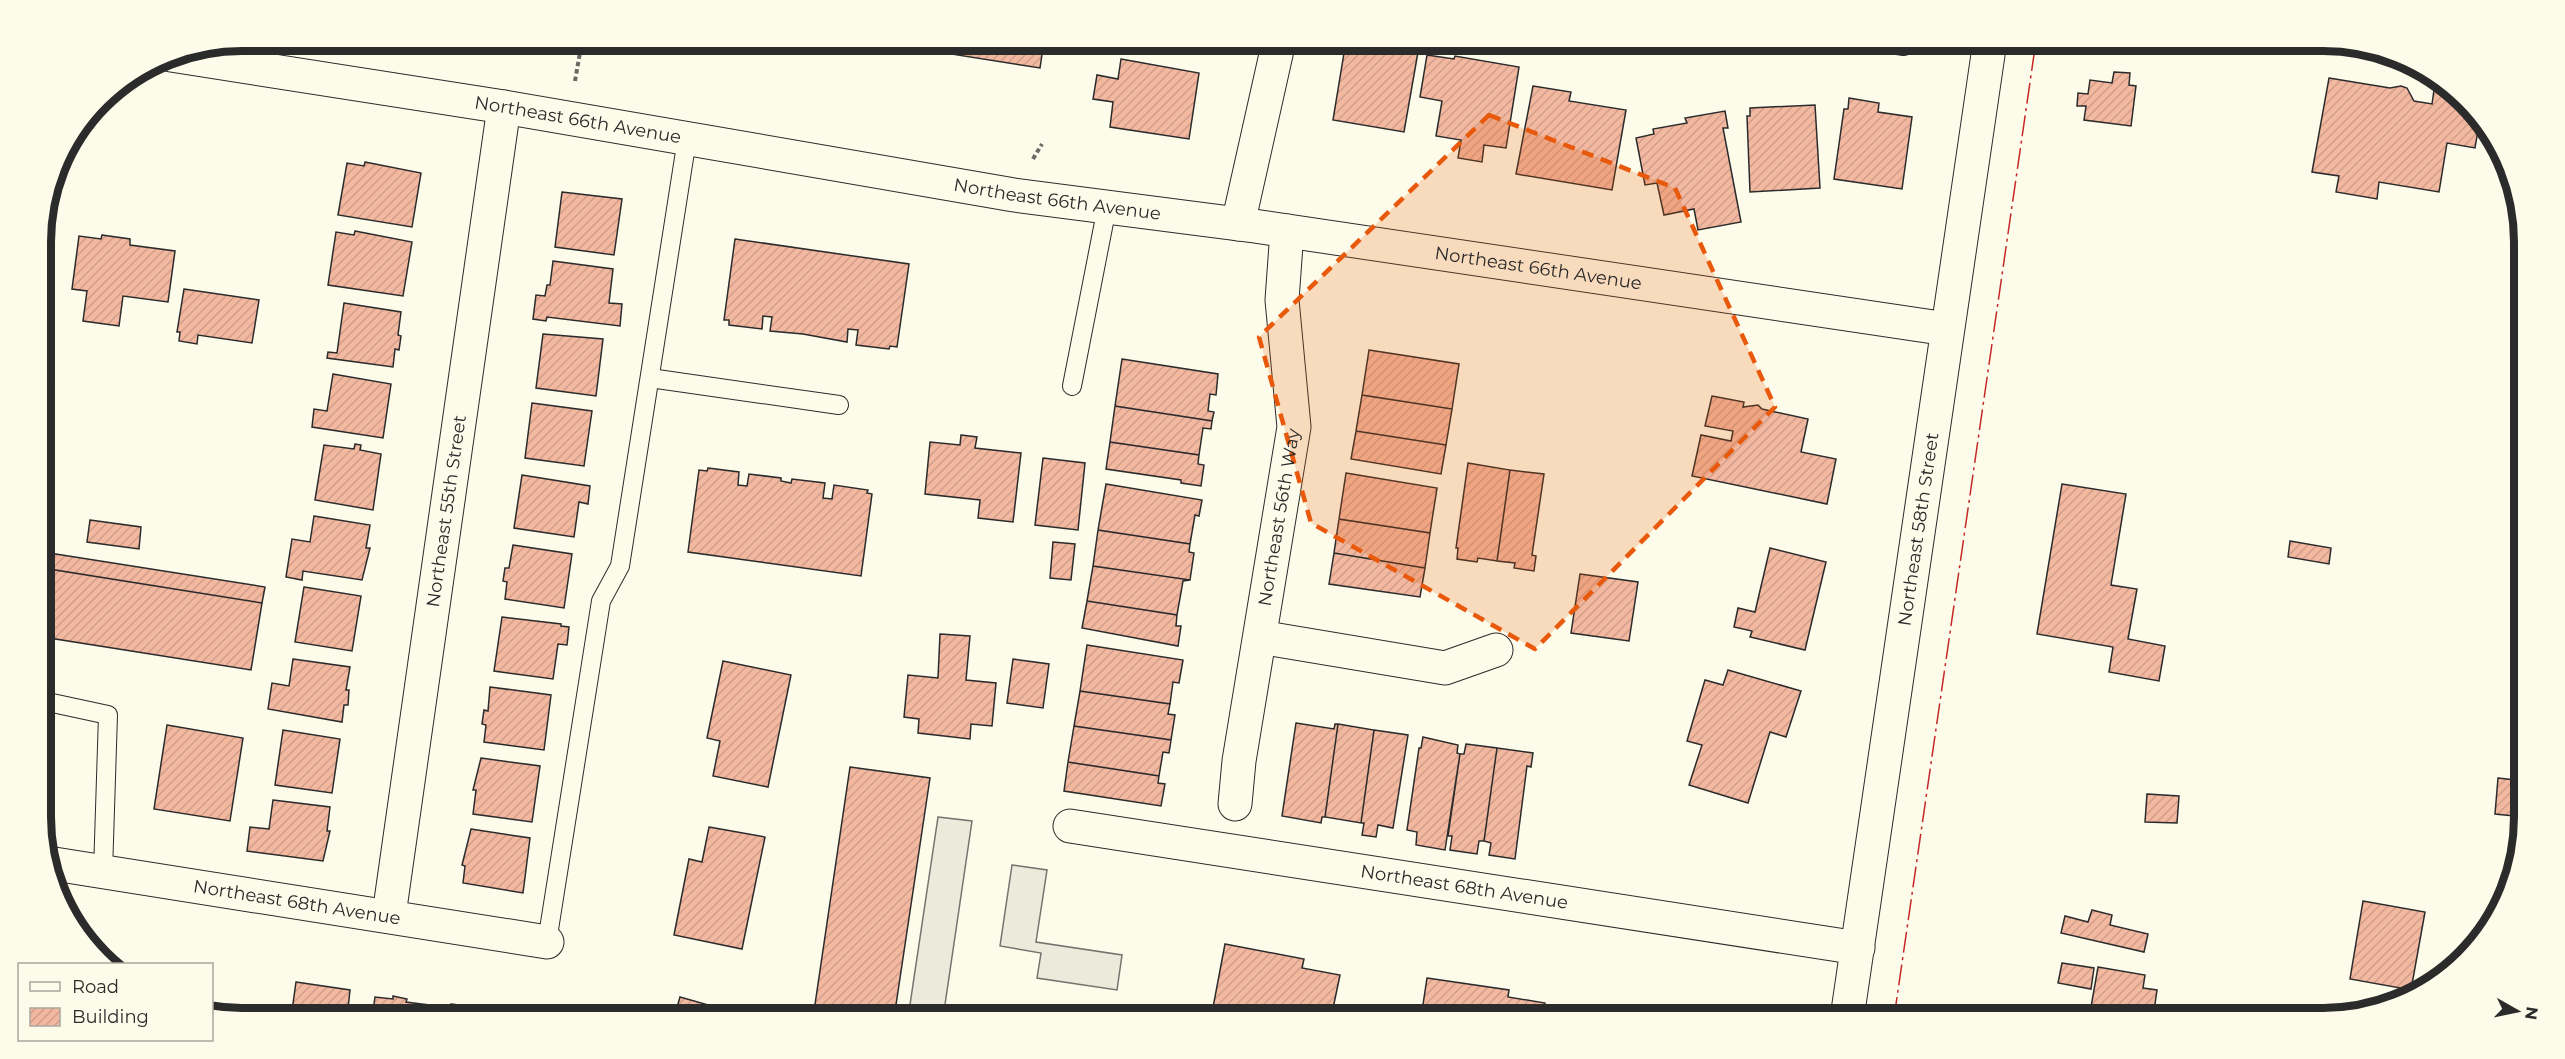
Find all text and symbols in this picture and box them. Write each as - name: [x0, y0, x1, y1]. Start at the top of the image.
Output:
- street label: Northeast 66th Avenue: [473, 92, 683, 148]
- street label: Northeast 66th Avenue: [952, 174, 1162, 225]
- street label: Northeast 66th Avenue: [1433, 242, 1643, 295]
- street label: Northeast 55th Street: [422, 414, 471, 609]
- street label: Northeast 56th Way: [1254, 427, 1305, 608]
- street label: Northeast 58th Street: [1894, 431, 1944, 627]
- street label: Northeast 68th Avenue: [1359, 860, 1570, 914]
- street label: Northeast 68th Avenue: [192, 875, 402, 930]
- legend: [18, 963, 213, 1041]
- text: Road: [72, 976, 119, 998]
- north arrow: [2487, 981, 2547, 1041]
- text: N: [2521, 1005, 2542, 1021]
- text: Building: [72, 1006, 149, 1028]

